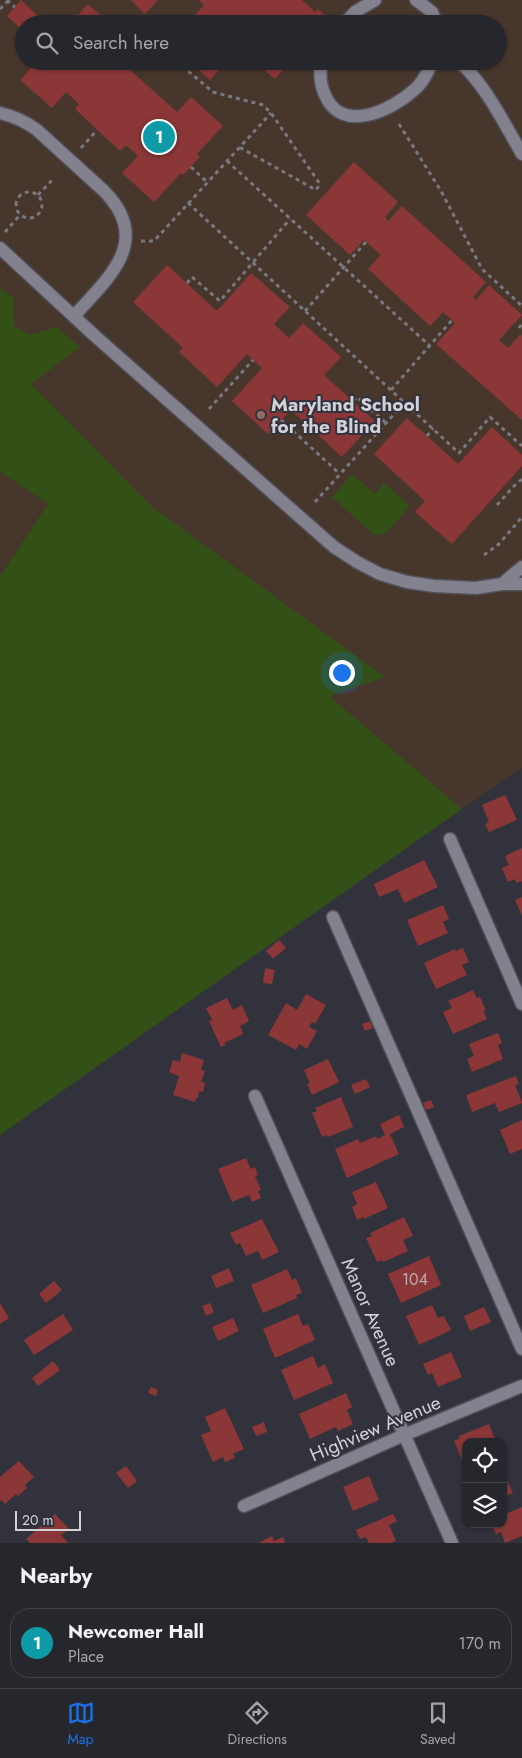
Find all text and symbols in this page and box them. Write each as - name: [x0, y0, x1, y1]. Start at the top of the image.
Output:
- search box: [15, 15, 507, 70]
- icon: search: [33, 29, 61, 57]
- text: Search here: [73, 29, 169, 56]
- pin: 1: [143, 118, 175, 156]
- place label: Maryland School for the Blind: [271, 391, 420, 440]
- marker: Maryland School for the Blind: [255, 409, 267, 421]
- your location: [329, 660, 355, 686]
- street label: Manor Avenue: [335, 1254, 407, 1371]
- house number: 104: [402, 1268, 428, 1291]
- street label: Highview Avenue: [306, 1389, 445, 1468]
- map controls: [462, 1438, 507, 1528]
- button: locate: [462, 1438, 507, 1483]
- button: layers: [462, 1483, 507, 1528]
- scale bar: [15, 1508, 81, 1531]
- text: 20 m: [22, 1510, 54, 1530]
- text: Nearby: [20, 1561, 92, 1591]
- text: Newcomer Hall: [68, 1618, 204, 1645]
- text: 1: [33, 1632, 41, 1655]
- text: 170 m: [459, 1632, 501, 1655]
- text: Place: [68, 1645, 104, 1668]
- tab: Map: [67, 1699, 95, 1749]
- tab: Directions: [228, 1699, 287, 1749]
- tab: Saved: [420, 1699, 455, 1749]

